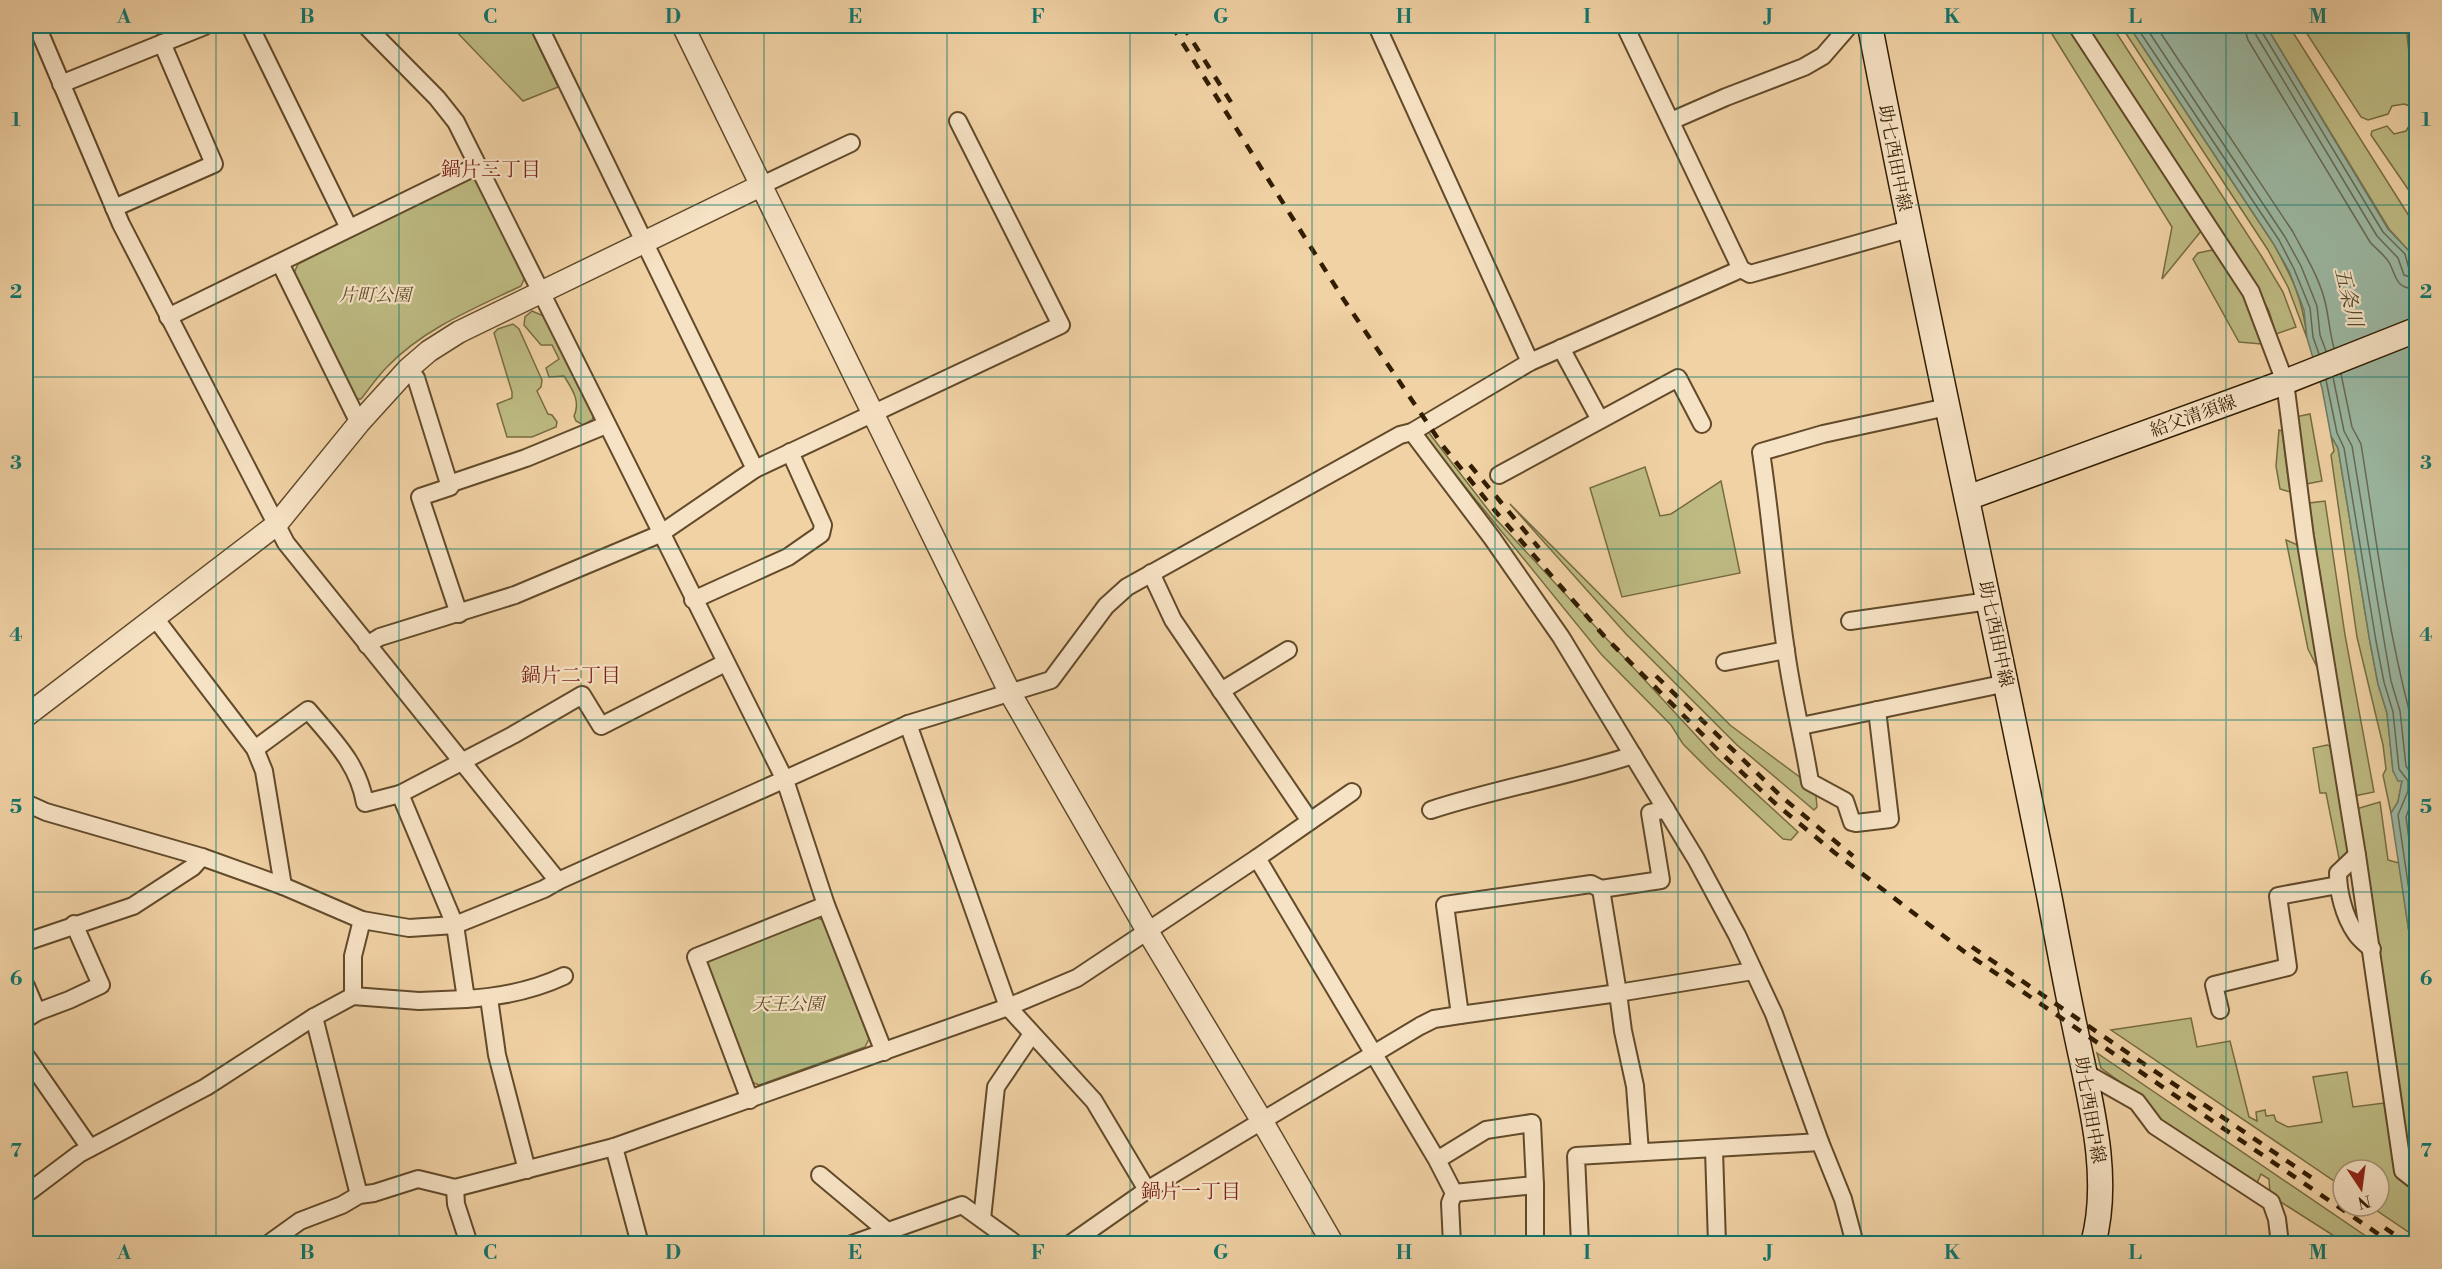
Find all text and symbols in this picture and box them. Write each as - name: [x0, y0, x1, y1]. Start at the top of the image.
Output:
- text: A: [116, 5, 132, 30]
- text: B: [299, 5, 315, 30]
- text: C: [483, 5, 497, 30]
- text: D: [665, 5, 681, 30]
- text: E: [848, 5, 862, 30]
- text: F: [1031, 5, 1045, 30]
- text: G: [1213, 5, 1229, 30]
- text: H: [1396, 5, 1413, 30]
- text: I: [1583, 5, 1591, 30]
- text: J: [1762, 5, 1773, 30]
- text: K: [1944, 5, 1961, 30]
- text: L: [2128, 5, 2142, 30]
- text: M: [2309, 5, 2328, 30]
- street label: 助七西田中線: [1873, 103, 1916, 213]
- text: 1: [11, 108, 21, 133]
- text: 1: [2421, 108, 2431, 133]
- district label: 鍋片三丁目: [441, 158, 541, 183]
- water label: 五条川: [2328, 265, 2367, 331]
- text: 2: [10, 280, 22, 305]
- text: 2: [2420, 280, 2432, 305]
- park label: 片町公園: [339, 284, 414, 307]
- street label: 給父清須線: [2147, 390, 2239, 443]
- text: 3: [10, 451, 22, 476]
- text: 3: [2420, 451, 2432, 476]
- street label: 助七西田中線: [1973, 579, 2018, 689]
- text: 4: [9, 623, 23, 648]
- text: 4: [2419, 623, 2433, 648]
- district label: 鍋片二丁目: [521, 664, 621, 689]
- text: 5: [10, 795, 22, 820]
- text: 5: [2420, 795, 2432, 820]
- text: 6: [10, 967, 23, 992]
- text: 6: [2420, 967, 2433, 992]
- park label: 天王公園: [752, 993, 827, 1016]
- street label: 助七西田中線: [2069, 1055, 2110, 1165]
- text: 7: [10, 1139, 22, 1164]
- text: 7: [2420, 1139, 2432, 1164]
- north arrow: [2331, 1158, 2391, 1218]
- district label: 鍋片一丁目: [1141, 1180, 1241, 1205]
- text: N: [2355, 1190, 2373, 1213]
- text: A: [116, 1241, 132, 1266]
- text: B: [299, 1241, 315, 1266]
- text: C: [483, 1241, 497, 1266]
- text: D: [665, 1241, 681, 1266]
- text: E: [848, 1241, 862, 1266]
- text: F: [1031, 1241, 1045, 1266]
- text: G: [1213, 1241, 1229, 1266]
- text: H: [1396, 1241, 1413, 1266]
- text: I: [1583, 1241, 1591, 1266]
- text: J: [1762, 1241, 1773, 1266]
- text: K: [1944, 1241, 1961, 1266]
- text: L: [2128, 1241, 2142, 1266]
- text: M: [2309, 1241, 2328, 1266]

